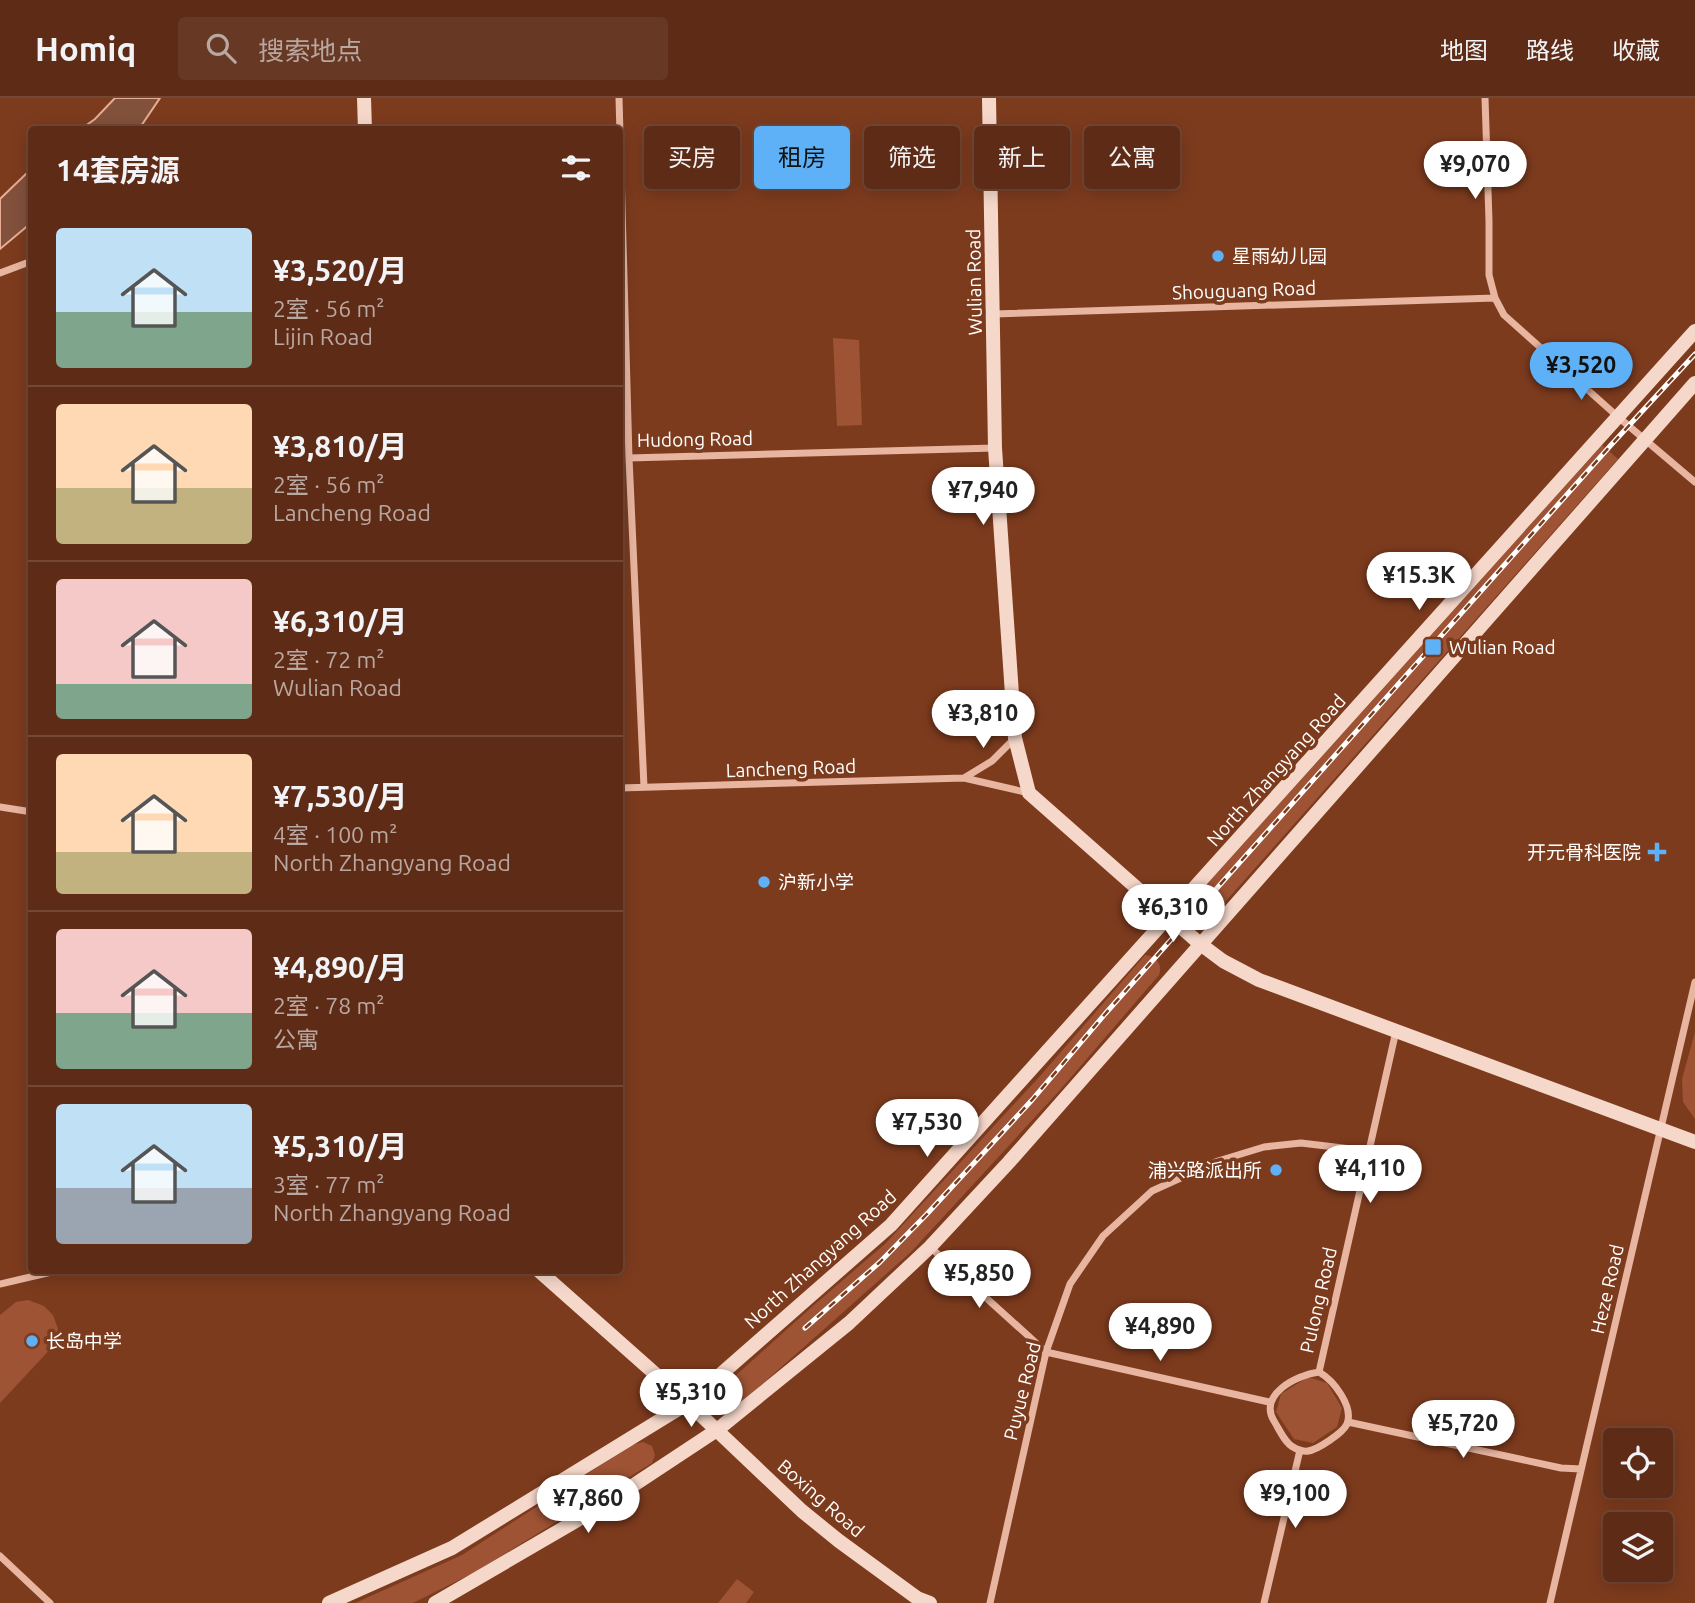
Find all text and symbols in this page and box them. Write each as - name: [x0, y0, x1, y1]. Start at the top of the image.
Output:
- search box: [178, 17, 668, 80]
- icon: search: [202, 29, 240, 67]
- text: Homiq: [35, 30, 136, 67]
- text: 搜索地点: [258, 36, 362, 65]
- text: 地图: [1440, 37, 1488, 64]
- text: 路线: [1526, 37, 1574, 64]
- text: 收藏: [1612, 37, 1660, 64]
- chip: 买房: [644, 126, 740, 189]
- chip: 租房: [754, 126, 850, 189]
- chip: 筛选: [864, 126, 960, 189]
- chip: 新上: [974, 126, 1070, 189]
- chip: 公寓: [1084, 126, 1180, 189]
- pin: ¥9,070: [1418, 141, 1532, 201]
- icon: filters: [557, 149, 595, 187]
- text: ¥9,070: [1440, 151, 1510, 176]
- text: 14套房源: [56, 153, 180, 187]
- street label: Wulian Road: [962, 229, 986, 335]
- place label: 星雨幼儿园: [1232, 245, 1327, 267]
- marker: 星雨幼儿园: [1210, 248, 1226, 264]
- text: ¥3,520/月: [273, 253, 408, 287]
- icon: home: [112, 256, 196, 340]
- street label: Shouguang Road: [1172, 276, 1316, 304]
- text: 2室 · 56 m²: [273, 296, 384, 321]
- text: Lijin Road: [273, 324, 373, 349]
- pin: ¥3,520: [1524, 342, 1638, 402]
- text: ¥3,520: [1546, 352, 1616, 377]
- street label: Hudong Road: [637, 427, 753, 451]
- text: ¥3,810/月: [273, 429, 408, 463]
- icon: home: [112, 432, 196, 516]
- pin: ¥7,940: [926, 468, 1040, 527]
- text: 2室 · 56 m²: [273, 472, 384, 497]
- text: ¥7,940: [948, 477, 1018, 502]
- text: Lancheng Road: [273, 500, 431, 525]
- pin: ¥15.3K: [1362, 552, 1476, 612]
- text: ¥15.3K: [1383, 562, 1455, 587]
- text: ¥6,310/月: [273, 604, 408, 638]
- icon: home: [112, 607, 196, 691]
- place label: Wulian Road: [1449, 636, 1556, 658]
- marker: Wulian Road: [1423, 637, 1443, 657]
- text: 2室 · 72 m²: [273, 647, 384, 672]
- text: Wulian Road: [273, 675, 402, 700]
- pin: ¥3,810: [926, 690, 1040, 750]
- street label: North Zhangyang Road: [1202, 690, 1350, 850]
- text: ¥3,810: [948, 700, 1018, 725]
- street label: Lancheng Road: [725, 755, 857, 781]
- text: ¥7,530/月: [273, 779, 408, 813]
- icon: home: [112, 782, 196, 866]
- text: 4室 · 100 m²: [273, 822, 397, 847]
- place label: 开元骨科医院: [1527, 841, 1641, 863]
- marker: 开元骨科医院: [1647, 842, 1667, 862]
- text: North Zhangyang Road: [273, 850, 511, 875]
- place label: 沪新小学: [778, 871, 854, 893]
- marker: 沪新小学: [756, 874, 772, 890]
- pin: ¥6,310: [1116, 884, 1230, 944]
- text: ¥6,310: [1138, 894, 1208, 919]
- text: ¥4,890/月: [273, 950, 408, 984]
- icon: home: [112, 957, 196, 1041]
- text: 2室 · 78 m²: [273, 993, 384, 1018]
- text: 公寓: [273, 1027, 319, 1052]
- pin: ¥7,530: [870, 1100, 984, 1159]
- text: ¥7,530: [892, 1109, 962, 1134]
- text: ¥5,310/月: [273, 1129, 408, 1163]
- icon: home: [112, 1132, 196, 1216]
- pin: ¥4,110: [1313, 1146, 1427, 1205]
- text: ¥4,110: [1335, 1155, 1405, 1180]
- place label: 浦兴路派出所: [1148, 1159, 1262, 1181]
- marker: 浦兴路派出所: [1268, 1162, 1284, 1178]
- text: 3室 · 77 m²: [273, 1172, 384, 1197]
- street label: North Zhangyang Road: [740, 1185, 900, 1333]
- text: North Zhangyang Road: [273, 1200, 511, 1225]
- street label: Heze Road: [1586, 1242, 1628, 1336]
- street label: Pulong Road: [1295, 1245, 1341, 1355]
- pin: ¥5,850: [922, 1250, 1036, 1310]
- text: ¥5,850: [944, 1260, 1014, 1285]
- pin: ¥4,890: [1103, 1304, 1217, 1363]
- text: ¥4,890: [1125, 1313, 1195, 1338]
- place label: 长岛中学: [46, 1330, 122, 1352]
- marker: 长岛中学: [24, 1333, 40, 1349]
- street label: Puyue Road: [999, 1339, 1045, 1443]
- pin: ¥5,310: [634, 1370, 748, 1429]
- text: ¥5,310: [656, 1379, 726, 1404]
- pin: ¥5,720: [1406, 1400, 1520, 1460]
- text: ¥5,720: [1428, 1410, 1498, 1435]
- map controls: [1603, 1428, 1673, 1582]
- button: locate: [1603, 1428, 1673, 1498]
- street label: Boxing Road: [773, 1455, 869, 1541]
- pin: ¥9,100: [1238, 1470, 1352, 1530]
- pin: ¥7,860: [531, 1476, 645, 1535]
- text: ¥9,100: [1260, 1480, 1330, 1505]
- text: ¥7,860: [553, 1485, 623, 1510]
- button: layers: [1603, 1512, 1673, 1582]

